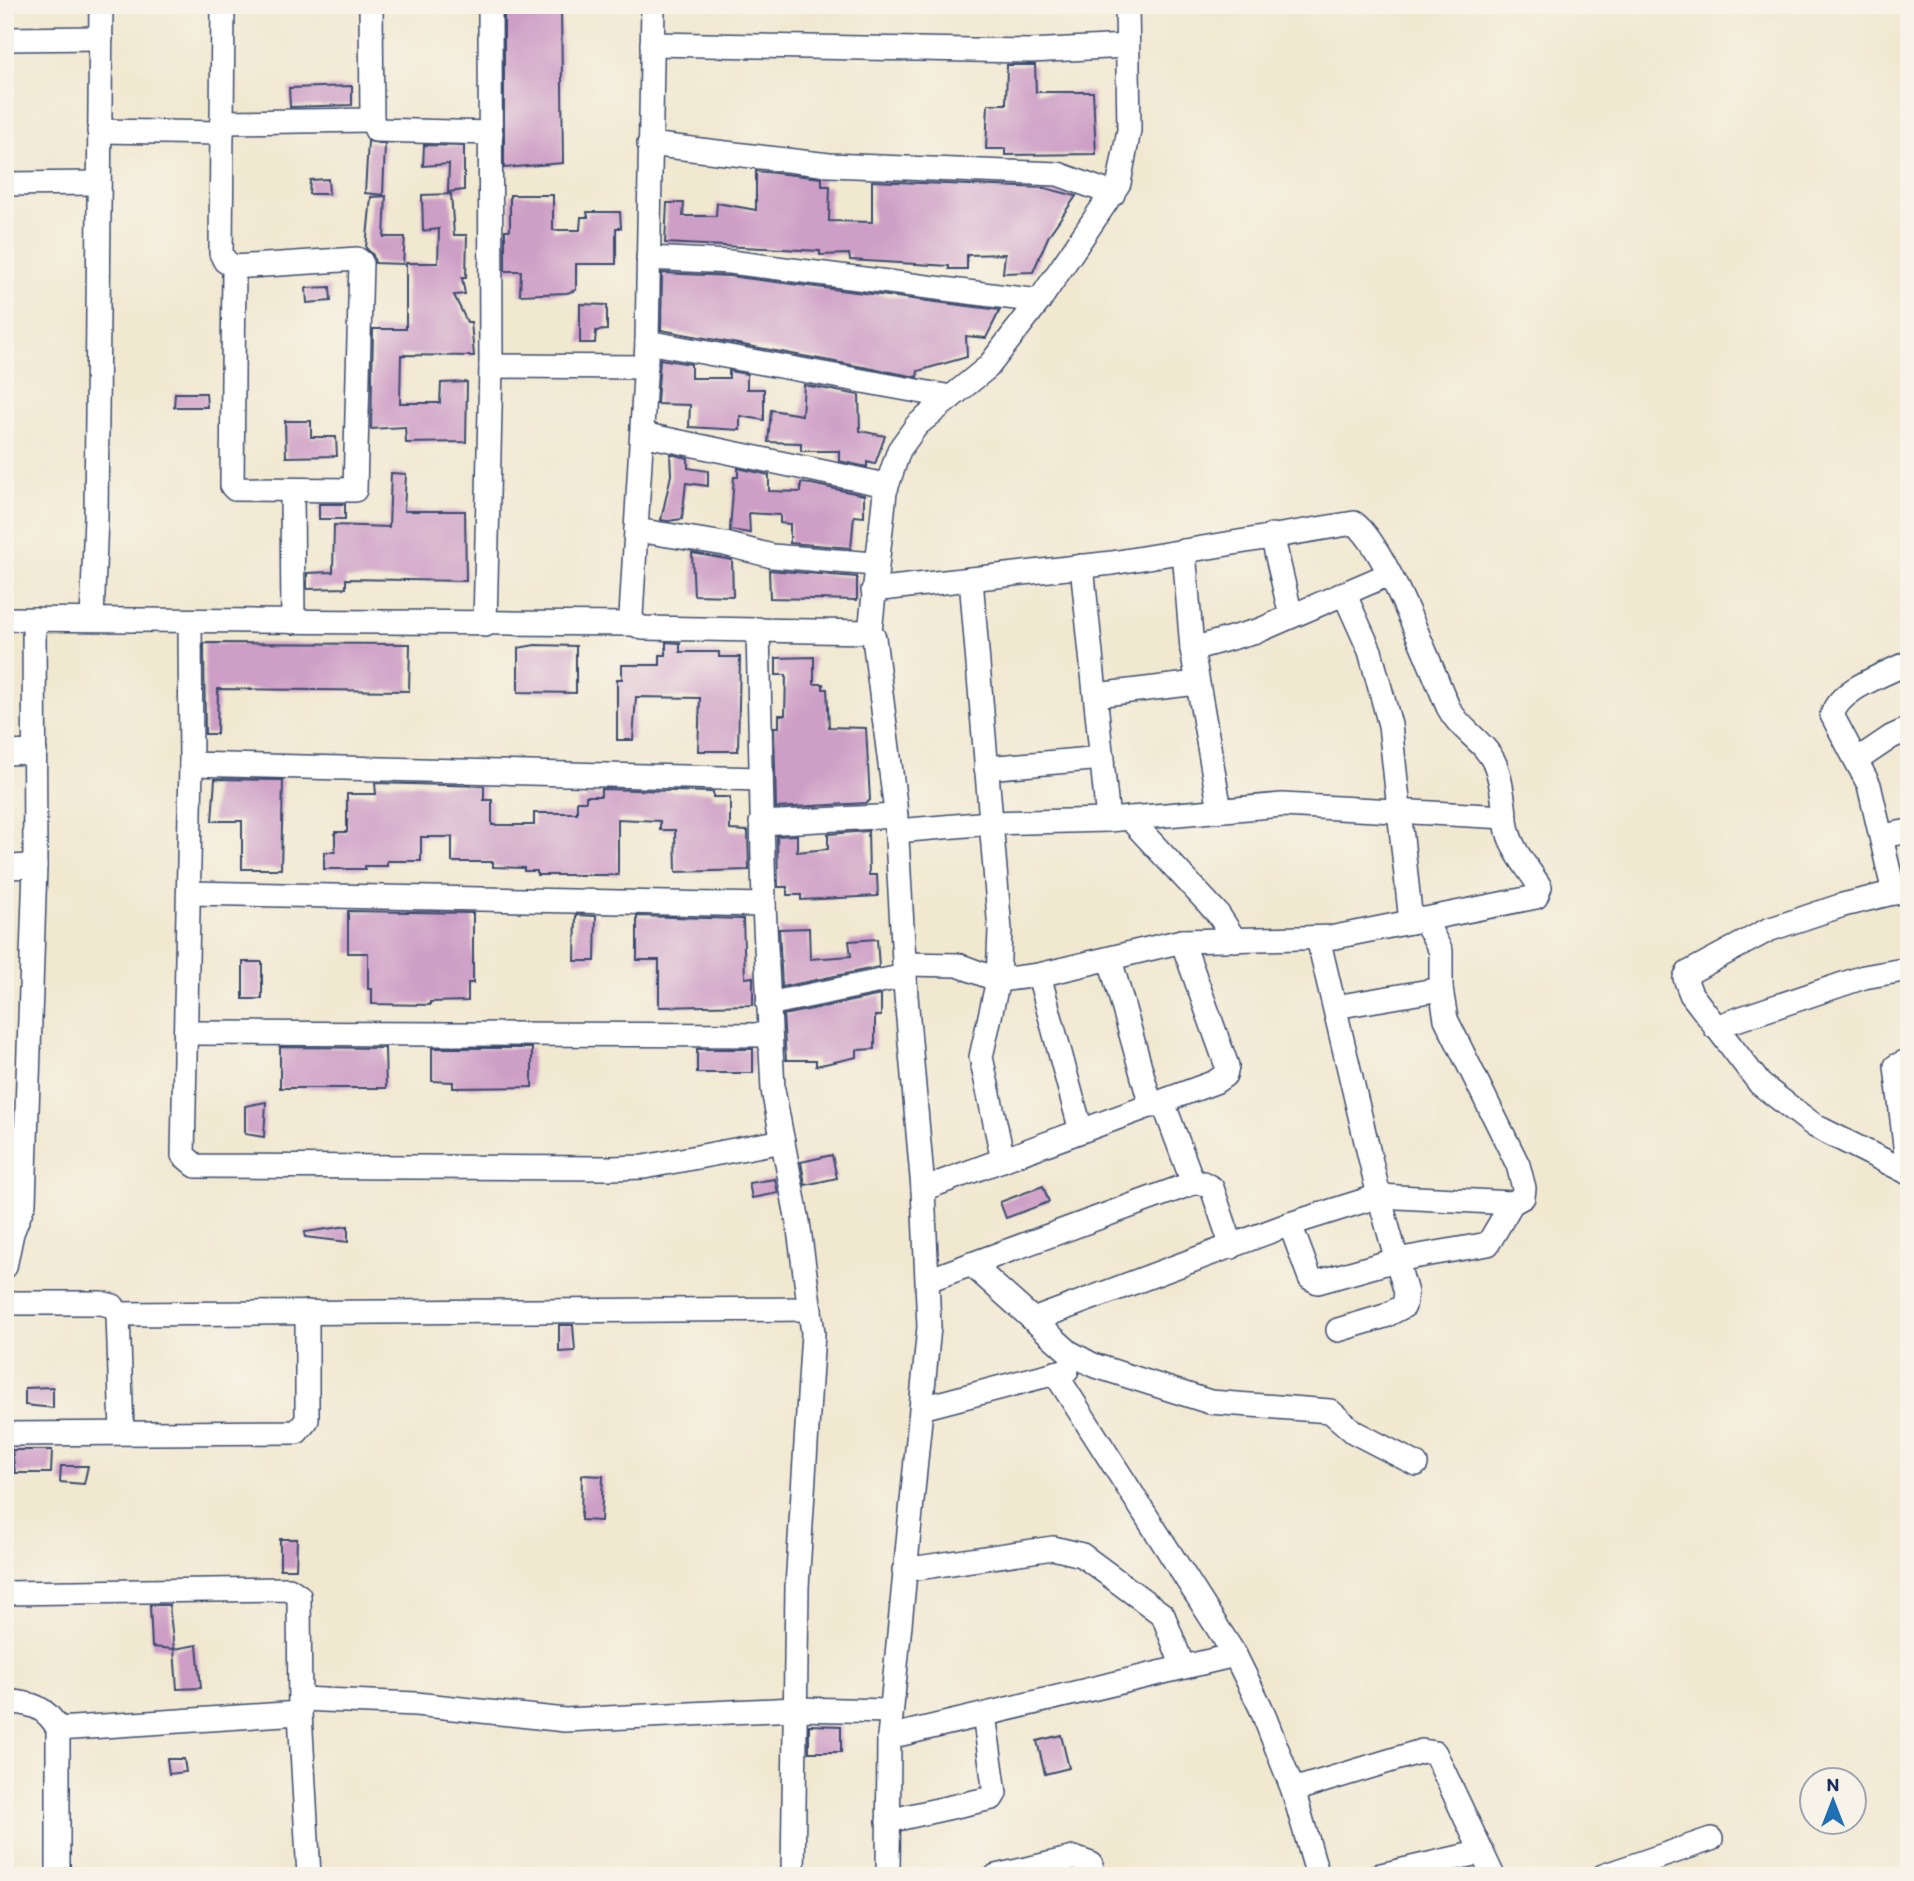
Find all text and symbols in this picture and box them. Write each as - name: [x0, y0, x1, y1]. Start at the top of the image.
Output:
- north arrow: [1798, 1766, 1868, 1836]
- text: N: [1827, 1773, 1839, 1796]

